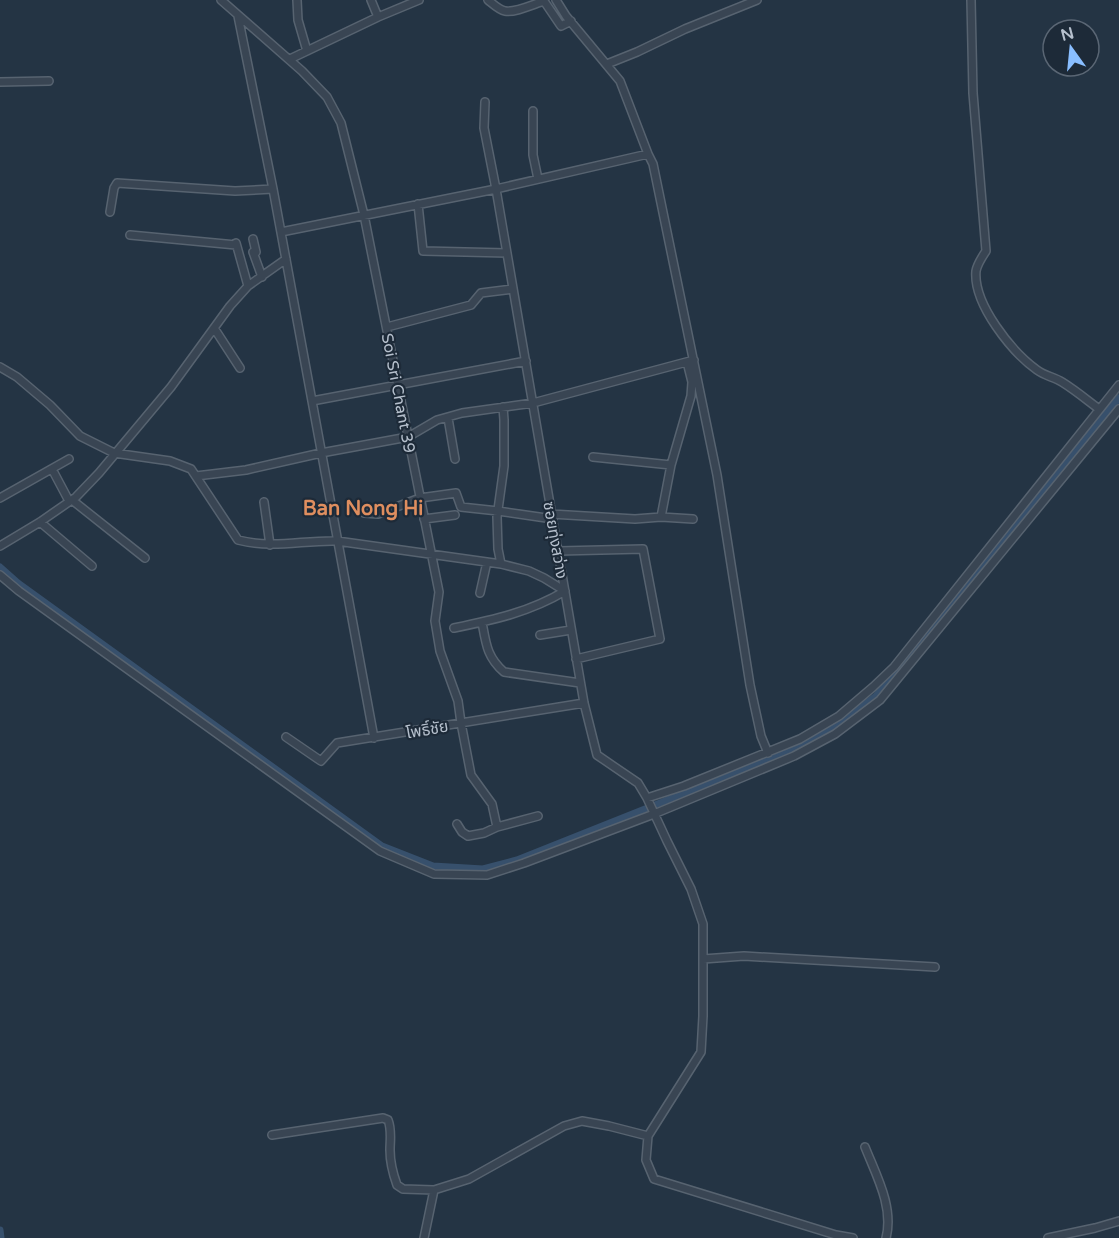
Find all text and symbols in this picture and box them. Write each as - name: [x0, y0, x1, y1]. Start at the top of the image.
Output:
- north arrow: [1041, 18, 1101, 78]
- text: N: [1059, 23, 1076, 46]
- street label: Soi Sri Chant 39: [377, 332, 419, 455]
- district label: Ban Nong Hi: [303, 497, 423, 521]
- street label: ซอยทุ่งสว่าง: [538, 500, 572, 580]
- street label: โพธิ์ชัย: [404, 716, 450, 744]

